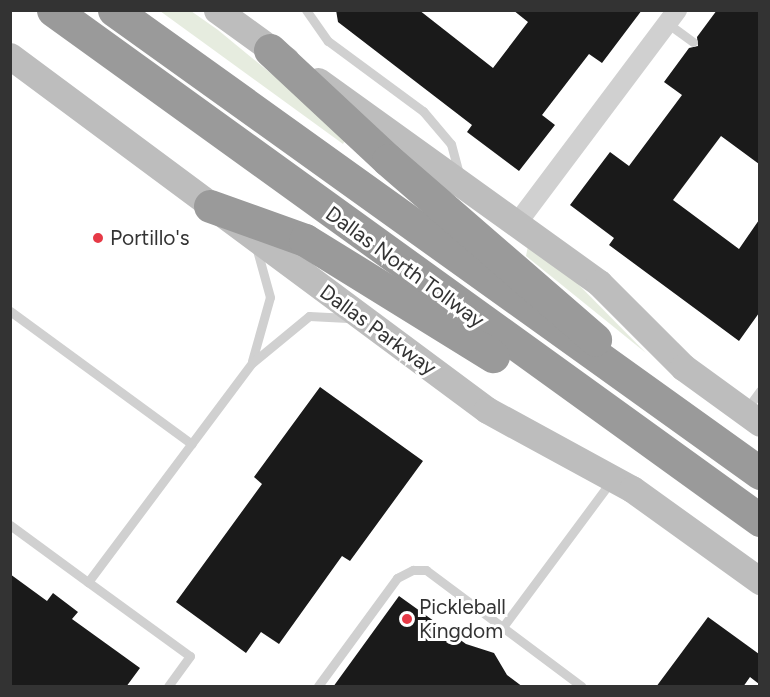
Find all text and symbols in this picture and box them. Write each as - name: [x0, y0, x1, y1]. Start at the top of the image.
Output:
- street label: Dallas North Tollway: [321, 201, 489, 333]
- place label: Portillo's: [110, 225, 189, 251]
- marker: Portillo's: [91, 231, 105, 245]
- street label: Dallas Parkway: [315, 279, 441, 381]
- place label: Pickleball Kingdom: [419, 594, 506, 644]
- marker: Pickleball Kingdom: [400, 612, 414, 626]

